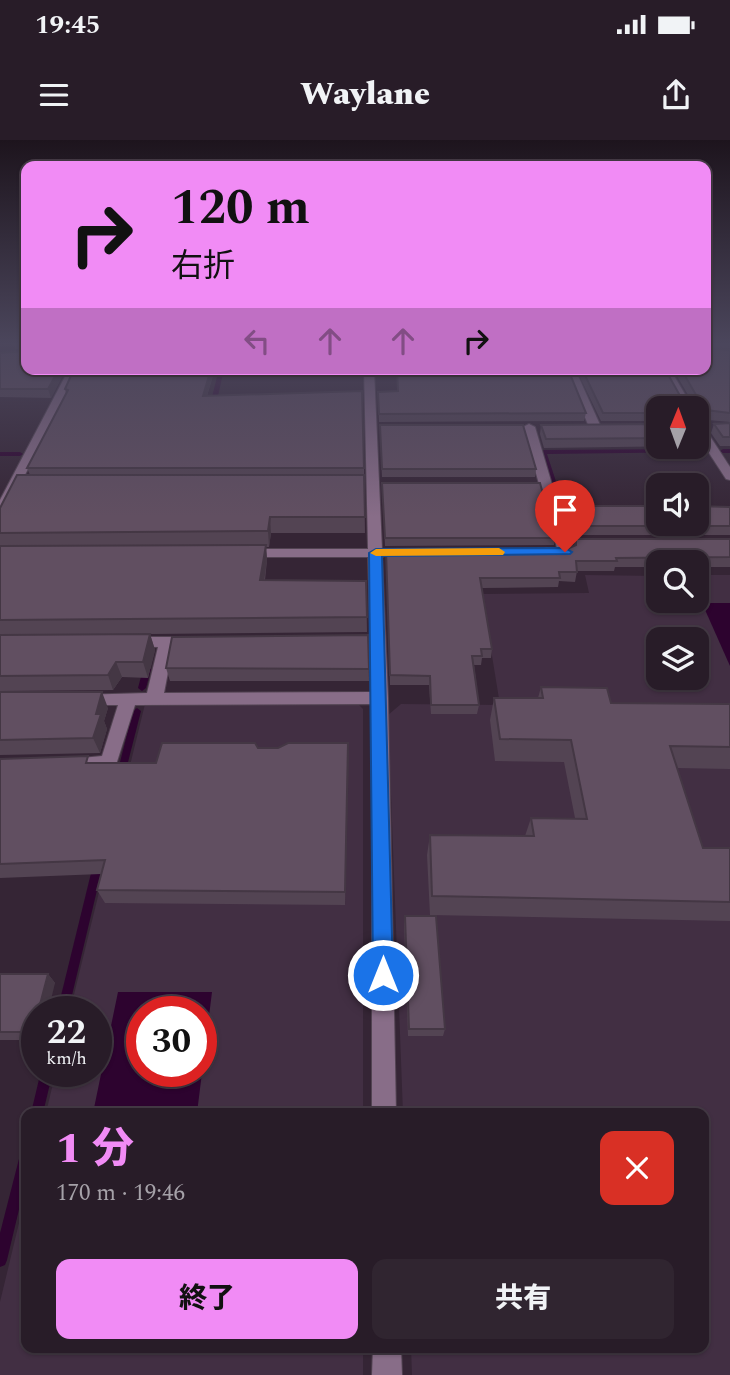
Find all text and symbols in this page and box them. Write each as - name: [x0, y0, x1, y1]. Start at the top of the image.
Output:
- text: 19:45: [35, 5, 100, 45]
- text: Waylane: [300, 70, 430, 119]
- icon: menu: [35, 76, 73, 114]
- icon: share: [657, 76, 695, 114]
- text: 120 m: [171, 171, 310, 246]
- icon: right: [56, 189, 147, 280]
- text: 右折: [171, 242, 235, 291]
- icon: left: [238, 322, 276, 360]
- icon: ahead: [311, 322, 349, 360]
- icon: ahead: [384, 322, 422, 360]
- icon: right: [457, 322, 495, 360]
- north arrow: [646, 396, 709, 458]
- map controls: [646, 396, 709, 690]
- button: sound: [646, 473, 709, 536]
- pin: [535, 480, 595, 552]
- icon: arrive: [546, 491, 584, 529]
- button: search: [646, 550, 709, 613]
- button: layers: [646, 627, 709, 690]
- position arrow: [346, 938, 420, 1012]
- speed limit sign: 30: [126, 996, 217, 1087]
- text: 22: [47, 1006, 86, 1059]
- text: km/h: [46, 1045, 87, 1072]
- text: 1 分: [56, 1118, 134, 1181]
- button: close: [600, 1131, 674, 1205]
- text: 170 m · 19:46: [56, 1176, 185, 1211]
- button: 終了: [56, 1259, 358, 1339]
- button: 共有: [372, 1259, 674, 1339]

